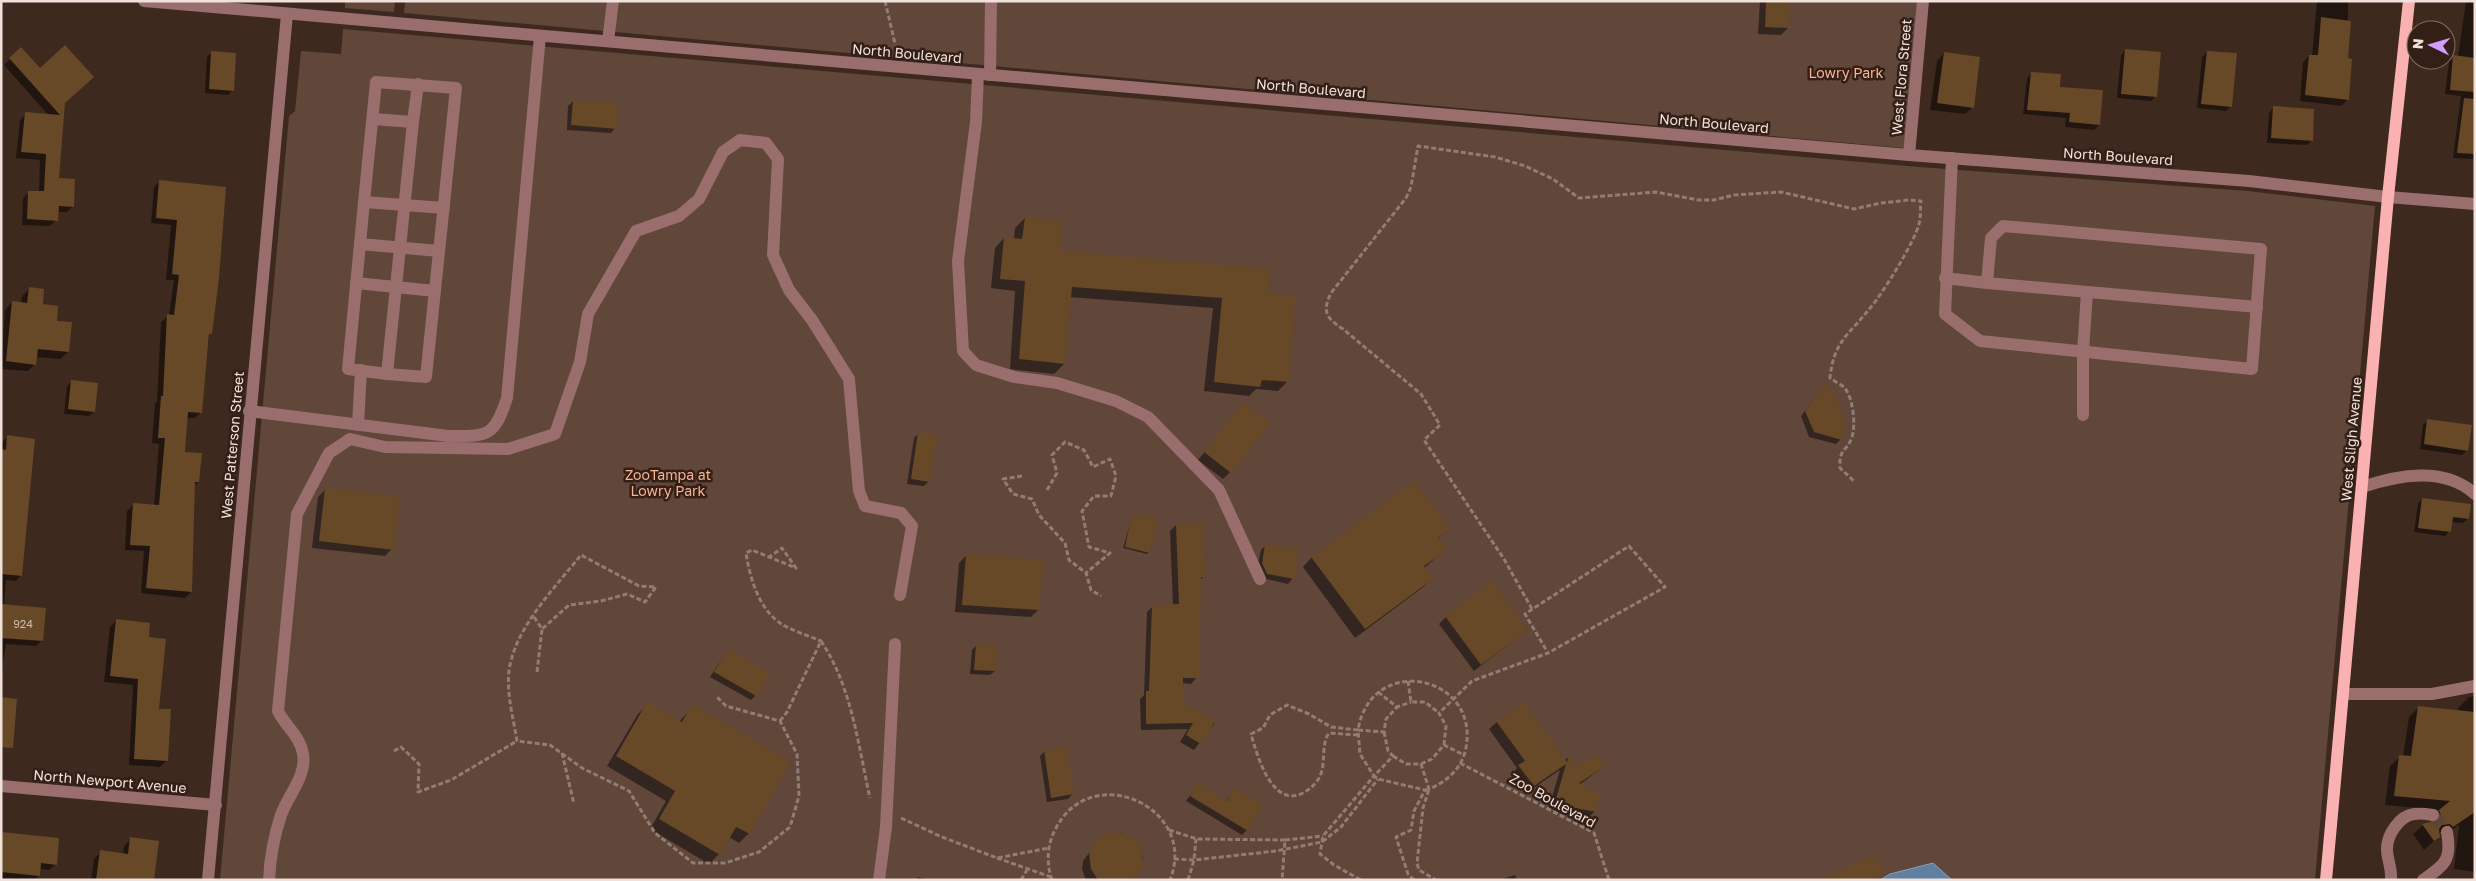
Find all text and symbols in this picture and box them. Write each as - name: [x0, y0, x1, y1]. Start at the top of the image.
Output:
- street label: West Flora Street: [1887, 18, 1915, 136]
- north arrow: [2406, 20, 2456, 70]
- text: N: [2409, 38, 2426, 50]
- street label: North Boulevard: [851, 40, 963, 66]
- park label: Lowry Park: [1809, 64, 1884, 81]
- street label: North Boulevard: [1255, 75, 1367, 101]
- street label: North Boulevard: [1658, 110, 1770, 136]
- street label: North Boulevard: [2062, 144, 2174, 168]
- street label: West Patterson Street: [217, 370, 247, 520]
- street label: West Sligh Avenue: [2337, 376, 2365, 502]
- park label: ZooTampa at Lowry Park: [625, 466, 711, 499]
- house number: 924: [13, 617, 33, 630]
- street label: North Newport Avenue: [33, 766, 187, 796]
- street label: Zoo Boulevard: [1507, 769, 1599, 831]

